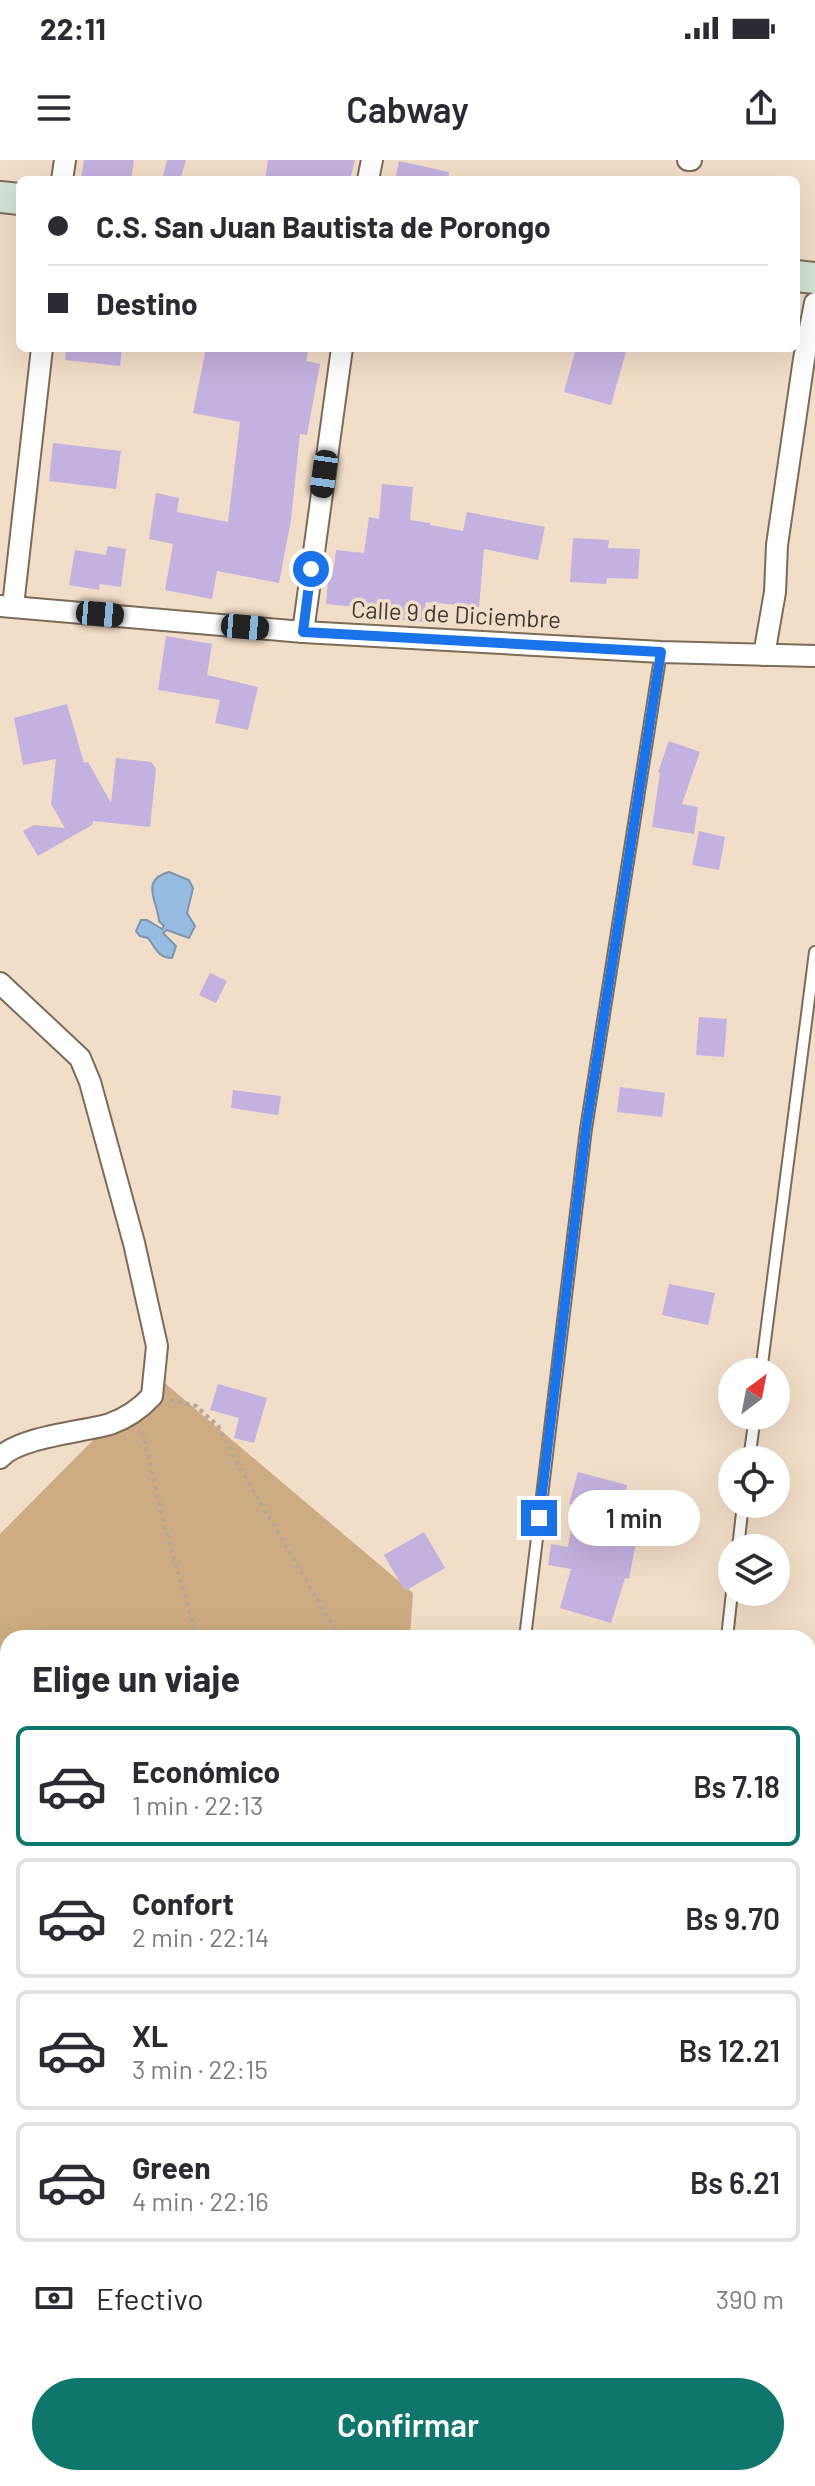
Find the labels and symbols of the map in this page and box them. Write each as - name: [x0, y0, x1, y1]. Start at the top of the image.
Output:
- car: [309, 449, 339, 499]
- route start: [293, 551, 329, 587]
- street label: Calle 9 de Diciembre: [350, 594, 562, 633]
- car: [75, 600, 125, 628]
- car: [220, 613, 270, 641]
- north arrow: [718, 1358, 790, 1430]
- callout: 1 min: [567, 1490, 699, 1546]
- route end: [521, 1500, 557, 1536]

